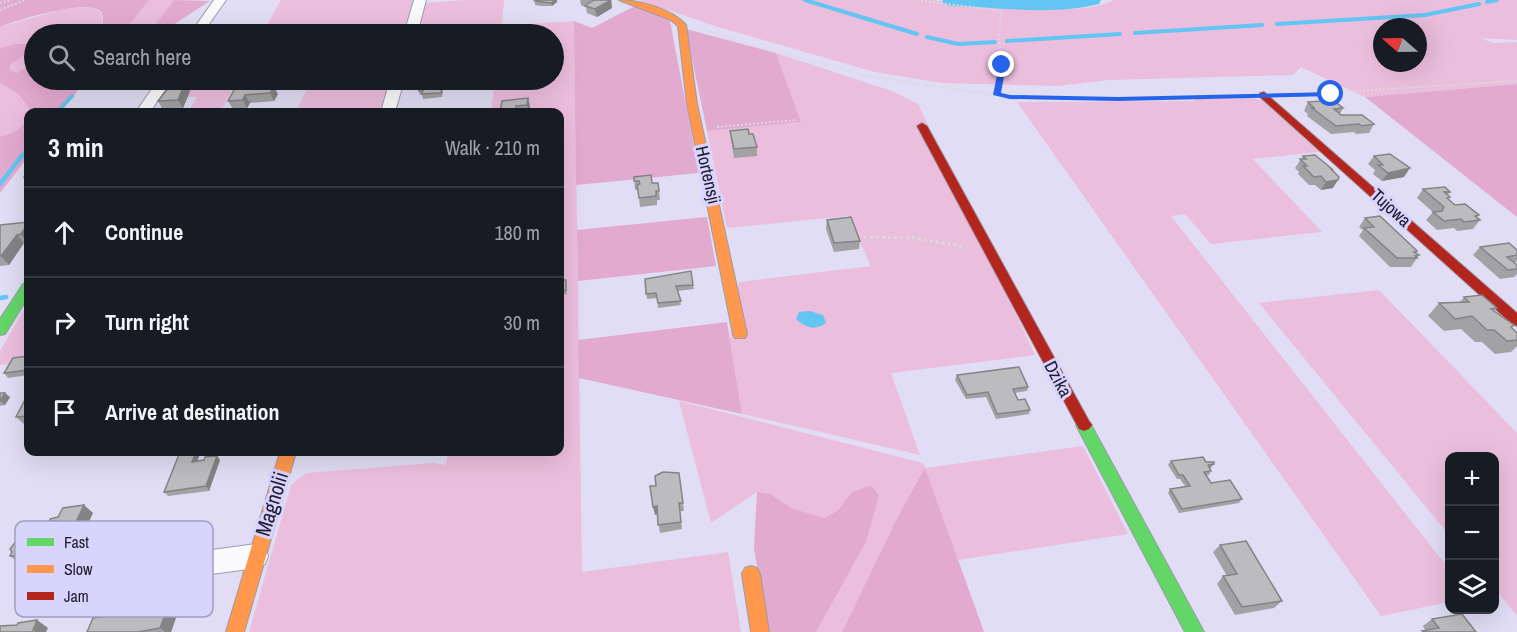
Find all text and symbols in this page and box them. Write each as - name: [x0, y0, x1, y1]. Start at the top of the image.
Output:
- north arrow: [1373, 18, 1427, 72]
- search box: [24, 24, 564, 90]
- icon: search: [45, 41, 78, 74]
- text: Search here: [93, 42, 191, 72]
- route end: [988, 51, 1014, 77]
- route start: [1317, 80, 1343, 106]
- text: 3 min: [48, 130, 104, 165]
- text: Walk · 210 m: [445, 134, 540, 161]
- street label: Hortensji: [690, 143, 727, 206]
- street label: Tujowa: [1366, 183, 1417, 232]
- icon: ahead: [48, 216, 81, 249]
- text: Continue: [105, 217, 183, 247]
- text: 180 m: [494, 219, 540, 246]
- icon: right: [48, 306, 81, 339]
- text: Turn right: [105, 307, 189, 337]
- text: 30 m: [504, 309, 540, 336]
- street label: Dzika: [1039, 356, 1078, 401]
- icon: arrive: [48, 396, 81, 429]
- text: Arrive at destination: [105, 397, 279, 427]
- map controls: [1445, 452, 1499, 614]
- button: +: [1445, 452, 1499, 506]
- street label: Magnolii: [248, 468, 295, 540]
- button: −: [1445, 506, 1499, 560]
- legend: [15, 521, 213, 617]
- text: Fast: [64, 531, 89, 553]
- text: Slow: [64, 558, 93, 580]
- button: layers: [1445, 560, 1499, 614]
- text: Jam: [64, 585, 89, 607]

